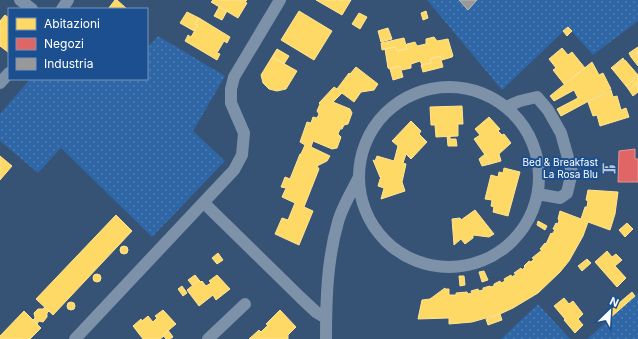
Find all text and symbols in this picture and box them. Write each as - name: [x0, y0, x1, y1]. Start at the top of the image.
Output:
- legend: [8, 8, 148, 80]
- text: Abitazioni: [44, 16, 100, 31]
- text: Negozi: [44, 36, 84, 51]
- text: Industria: [44, 56, 93, 71]
- place label: Bed & Breakfast La Rosa Blu: [523, 156, 599, 180]
- hotel icon: Bed & Breakfast La Rosa Blu: [601, 160, 617, 176]
- north arrow: [590, 291, 630, 331]
- text: N: [607, 294, 621, 310]

